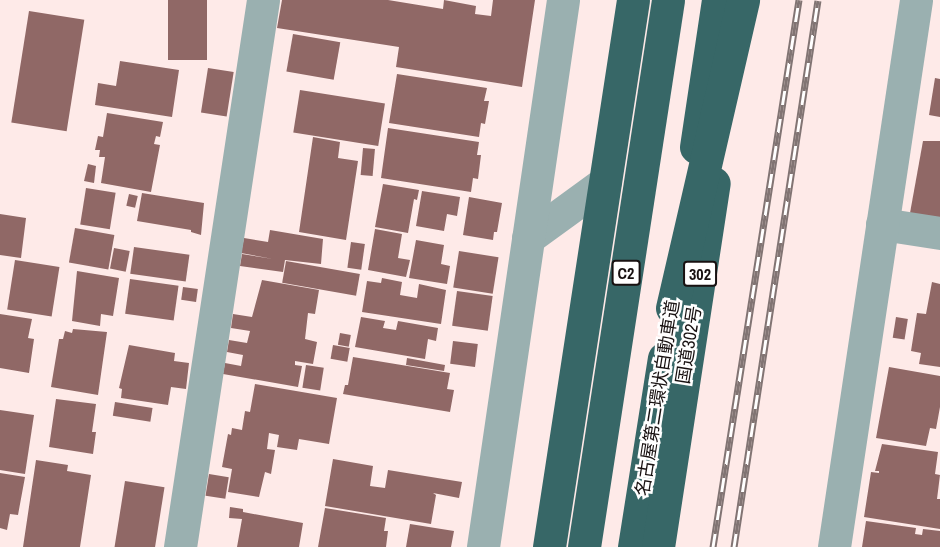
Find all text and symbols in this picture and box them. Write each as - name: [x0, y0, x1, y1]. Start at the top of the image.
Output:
- road number: C2: [611, 260, 641, 286]
- road number: 302: [682, 261, 718, 287]
- street label: 名古屋第二環状自動車道: [632, 299, 684, 497]
- street label: 国道302号: [672, 304, 706, 386]

